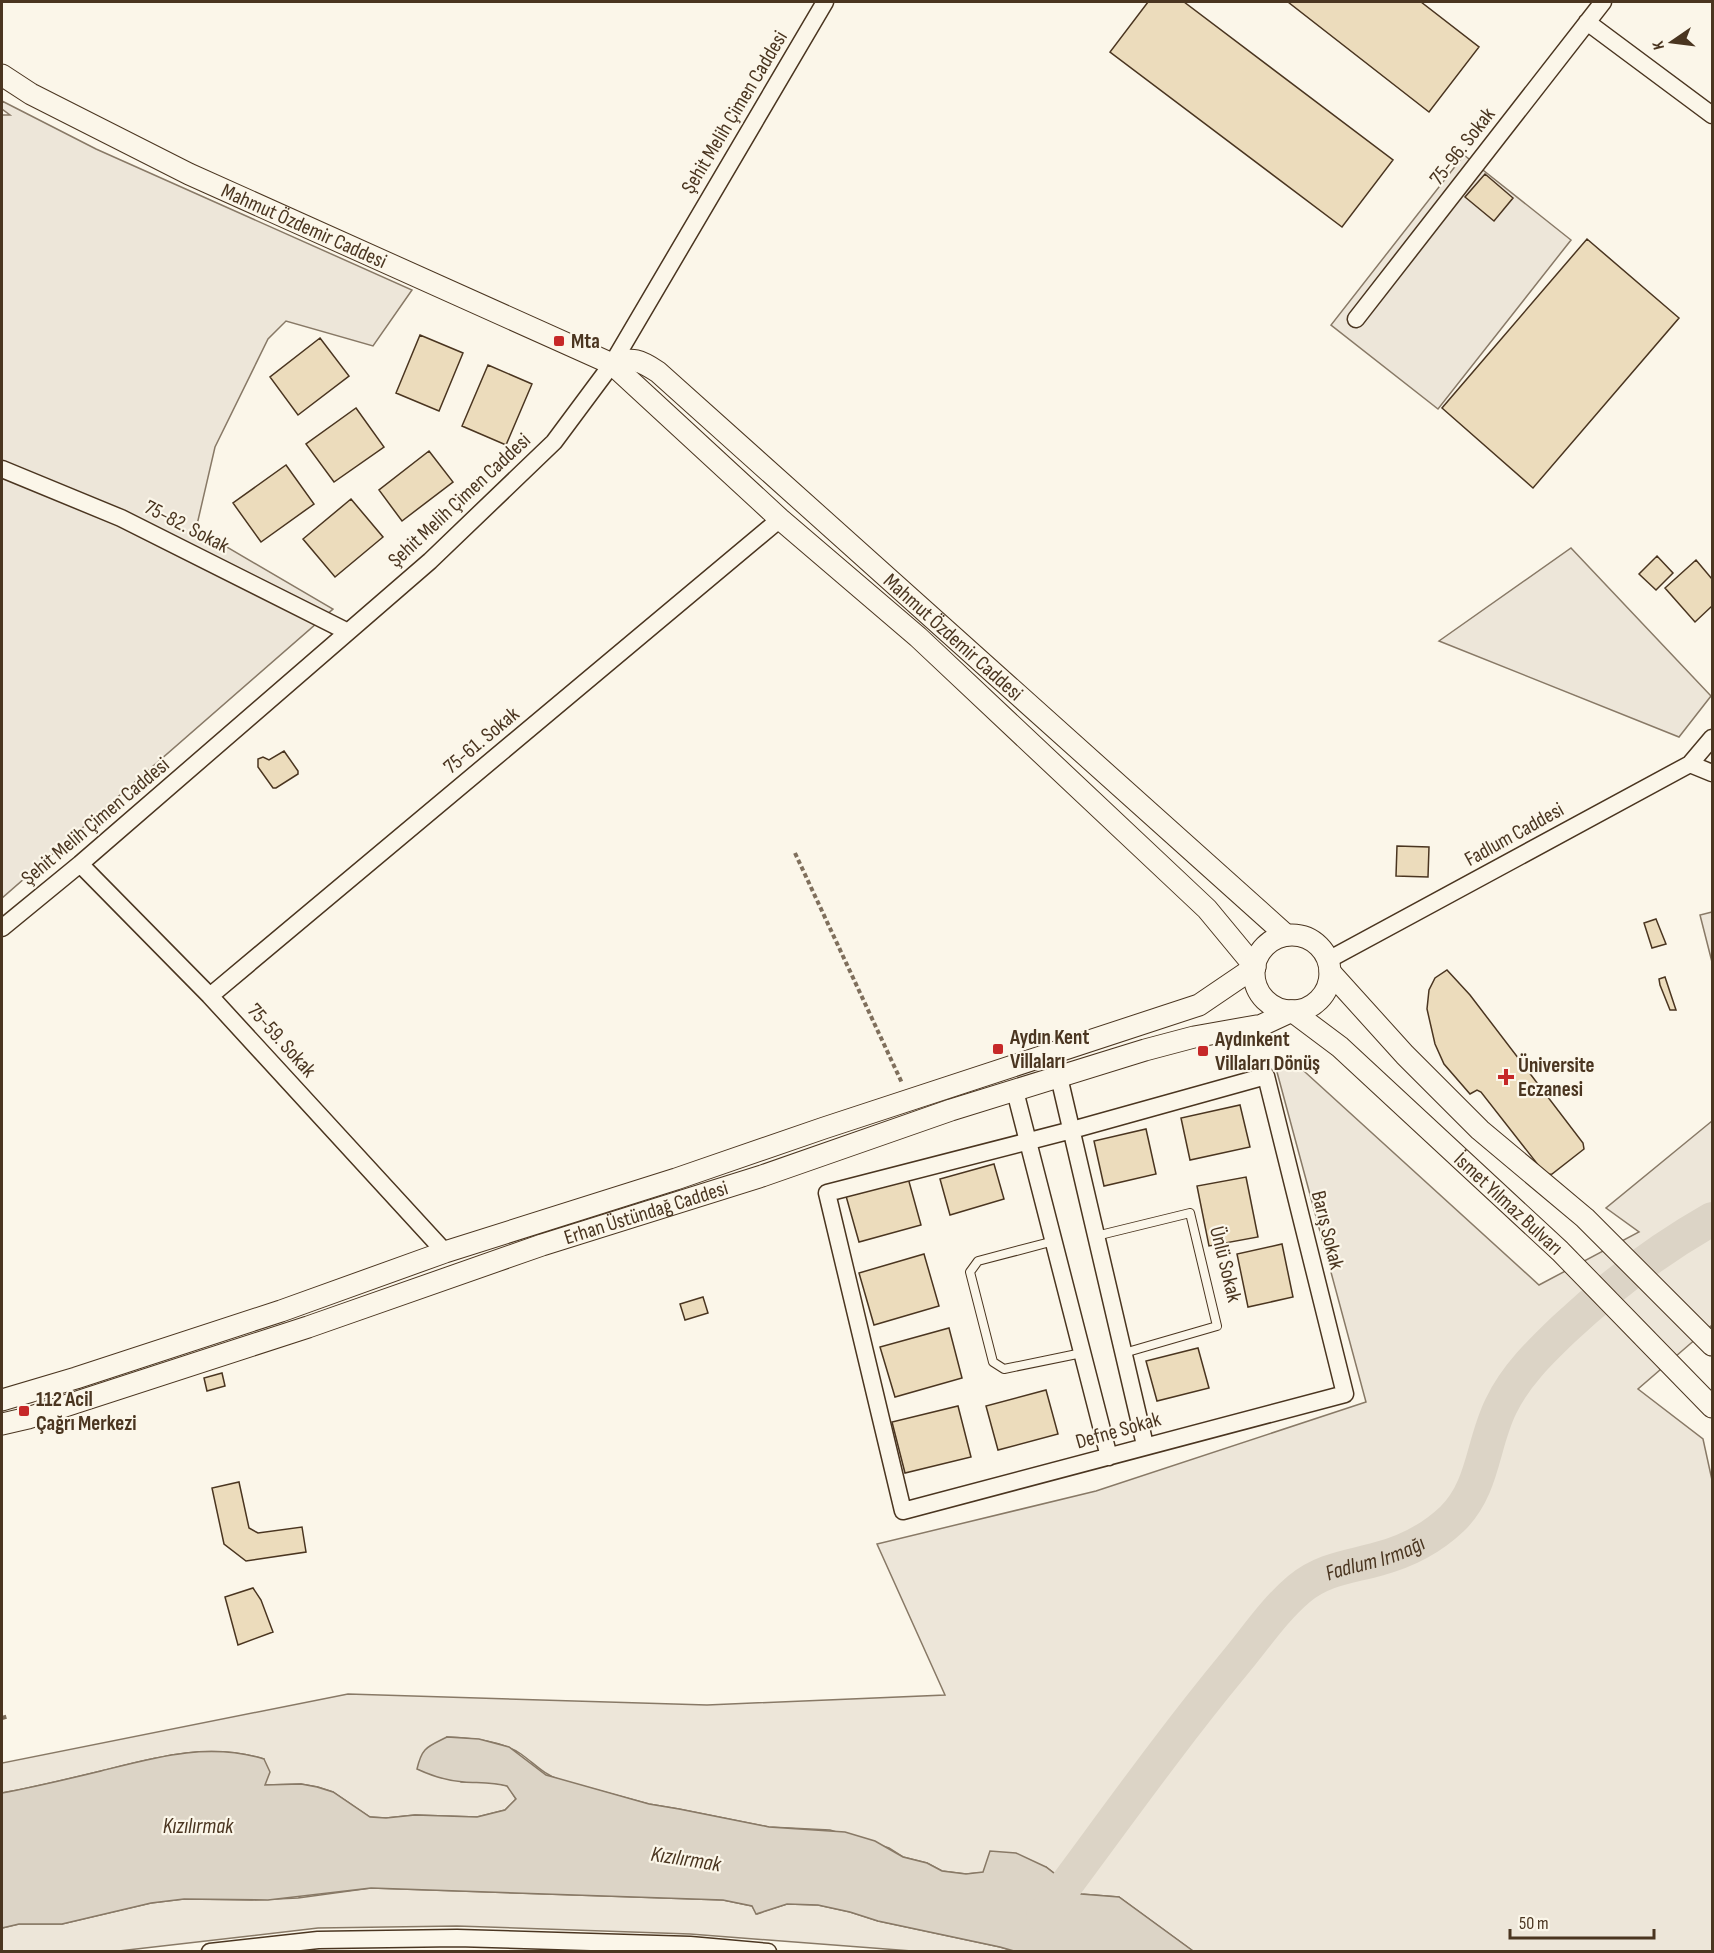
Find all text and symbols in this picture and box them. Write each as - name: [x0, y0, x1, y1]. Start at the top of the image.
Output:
- north arrow: [1642, 12, 1702, 72]
- street label: Şehit Melih Çimen Caddesi: [676, 26, 793, 198]
- text: K: [1649, 39, 1669, 51]
- street label: 75-96. Sokak: [1424, 102, 1500, 190]
- street label: Mahmut Özdemir Caddesi: [217, 178, 391, 274]
- place label: Mta: [571, 329, 600, 354]
- marker: Mta: [552, 334, 566, 348]
- street label: Şehit Melih Çimen Caddesi: [383, 428, 536, 573]
- street label: 75-82. Sokak: [140, 494, 233, 558]
- street label: Mahmut Özdemir Caddesi: [878, 568, 1028, 706]
- street label: 75-61. Sokak: [438, 702, 524, 779]
- street label: Şehit Melih Çimen Caddesi: [16, 752, 174, 890]
- street label: Fadlum Caddesi: [1460, 797, 1568, 872]
- street label: 75-59. Sokak: [242, 998, 321, 1082]
- place label: Aydın Kent Villaları: [1009, 1025, 1090, 1074]
- place label: Aydınkent Villaları Dönüş: [1214, 1027, 1320, 1076]
- marker: Aydın Kent Villaları: [991, 1042, 1005, 1056]
- marker: Aydınkent Villaları Dönüş: [1196, 1044, 1210, 1058]
- place label: Üniversite Eczanesi: [1518, 1053, 1595, 1102]
- marker: Üniversite Eczanesi: [1499, 1070, 1513, 1084]
- street label: İsmet Yılmaz Bulvarı: [1449, 1147, 1568, 1260]
- street label: Erhan Üstündağ Caddesi: [561, 1175, 731, 1250]
- street label: Barış Sokak: [1306, 1188, 1349, 1272]
- street label: Ünlü Sokak: [1204, 1224, 1247, 1305]
- place label: 112 Acil Çağrı Merkezi: [36, 1387, 137, 1436]
- marker: 112 Acil Çağrı Merkezi: [17, 1404, 31, 1418]
- street label: Defne Sokak: [1073, 1406, 1164, 1455]
- water label: Fadlum Irmağı: [1322, 1530, 1430, 1587]
- water label: Kızılırmak: [163, 1813, 234, 1840]
- water label: Kızılırmak: [649, 1841, 723, 1878]
- scale bar: [1510, 1902, 1654, 1940]
- text: 50 m: [1519, 1913, 1549, 1934]

